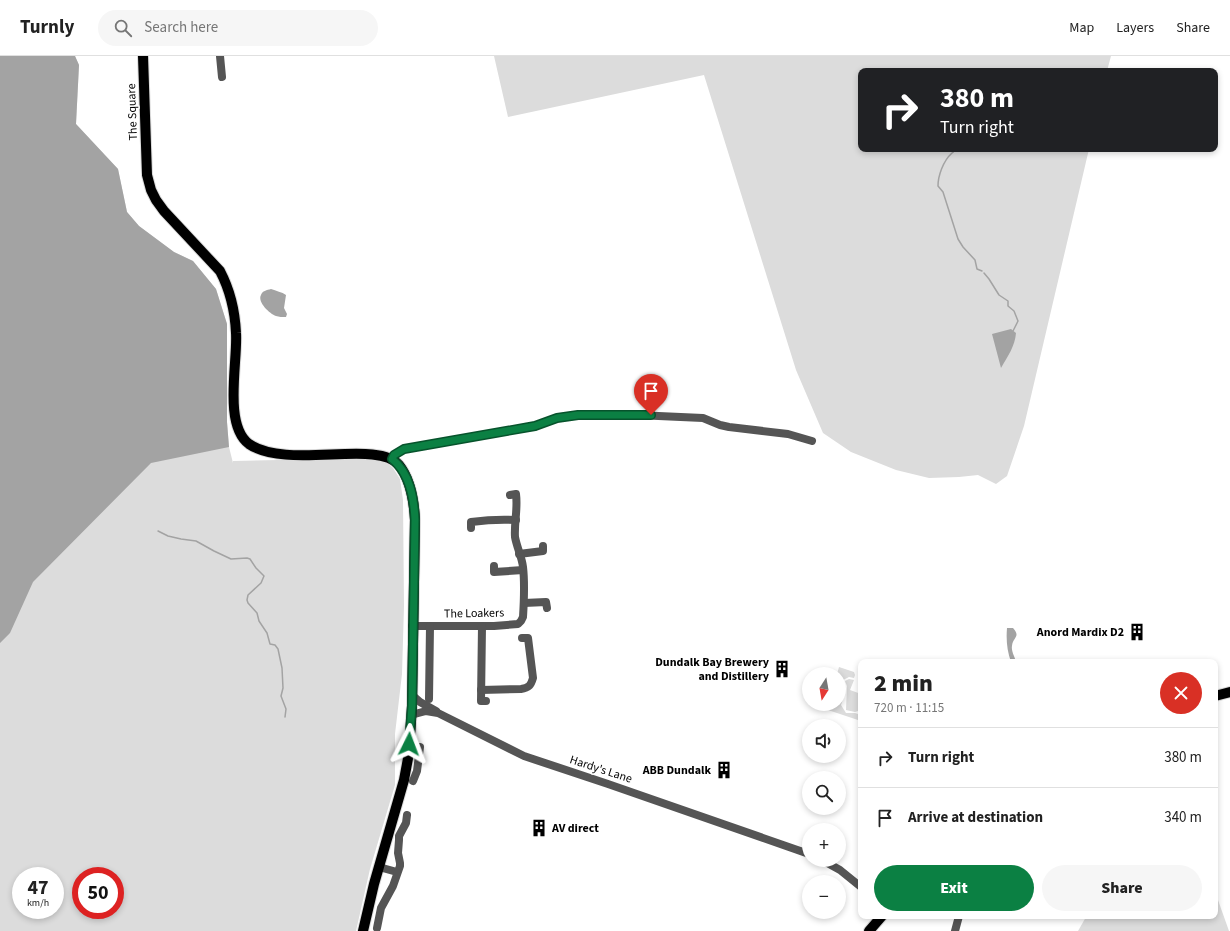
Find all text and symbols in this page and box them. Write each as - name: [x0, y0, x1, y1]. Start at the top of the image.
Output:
- search box: [98, 10, 378, 46]
- text: Turnly: [20, 14, 74, 41]
- icon: search: [112, 17, 134, 39]
- text: Search here: [144, 17, 218, 38]
- text: Map: [1069, 18, 1094, 38]
- text: Layers: [1116, 18, 1154, 38]
- text: Share: [1176, 18, 1210, 38]
- text: 380 m: [940, 78, 1014, 118]
- street label: The Square: [123, 83, 142, 141]
- icon: right: [874, 84, 926, 136]
- text: Turn right: [940, 115, 1014, 140]
- pin: [634, 374, 668, 415]
- icon: arrive: [640, 380, 662, 402]
- street label: The Loakers: [444, 604, 504, 623]
- building icon: Anord Mardix D2: [1127, 622, 1147, 642]
- place label: Anord Mardix D2: [1036, 624, 1124, 641]
- place label: Dundalk Bay Brewery and Distillery: [655, 654, 770, 685]
- building icon: Dundalk Bay Brewery and Distillery: [772, 659, 792, 679]
- text: 2 min: [874, 666, 933, 701]
- north arrow: [802, 667, 846, 711]
- map controls: [802, 667, 846, 919]
- button: close: [1160, 672, 1202, 714]
- text: 720 m · 11:15: [874, 699, 944, 717]
- button: sound: [802, 719, 846, 763]
- position arrow: [388, 723, 430, 765]
- icon: right: [874, 747, 896, 769]
- text: Turn right: [908, 747, 974, 768]
- text: 380 m: [1164, 747, 1202, 768]
- street label: Hardy's Lane: [567, 751, 634, 788]
- building icon: ABB Dundalk: [714, 760, 734, 780]
- place label: ABB Dundalk: [642, 762, 711, 779]
- button: search: [802, 771, 846, 815]
- icon: arrive: [874, 807, 896, 829]
- text: Arrive at destination: [908, 807, 1043, 828]
- text: 340 m: [1164, 807, 1202, 828]
- building icon: AV direct: [529, 818, 549, 838]
- place label: AV direct: [551, 820, 599, 837]
- button: +: [802, 823, 846, 867]
- button: Exit: [874, 865, 1034, 911]
- button: Share: [1042, 865, 1202, 911]
- speed limit sign: 50: [72, 867, 124, 919]
- text: 47: [27, 874, 49, 902]
- button: −: [802, 875, 846, 919]
- text: km/h: [27, 896, 49, 910]

